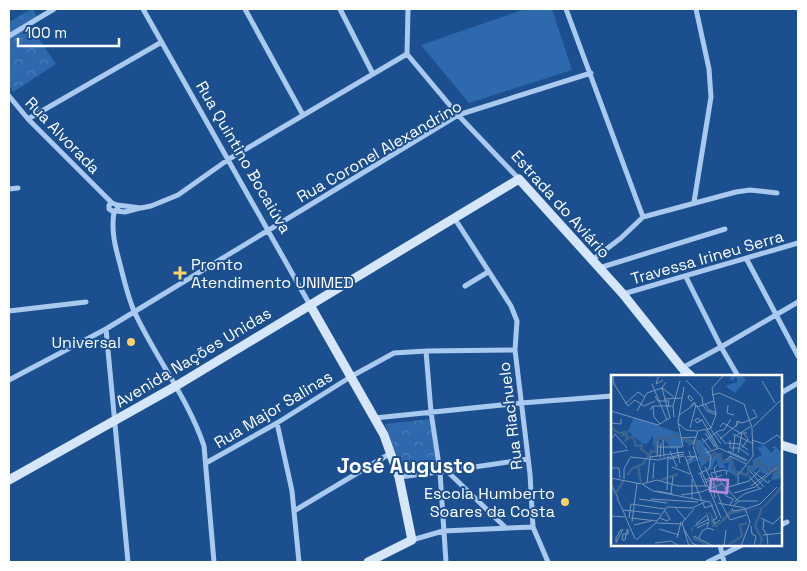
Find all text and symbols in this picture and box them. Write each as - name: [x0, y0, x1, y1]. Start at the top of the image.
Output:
- scale bar: [18, 15, 119, 47]
- text: 100 m: [25, 23, 67, 42]
- street label: Rua Quintino Bocaiúva: [191, 77, 296, 237]
- street label: Rua Alvorada: [21, 92, 105, 178]
- street label: Rua Coronel Alexandrino: [293, 96, 466, 207]
- street label: Estrada do Aviário: [507, 146, 615, 263]
- street label: Travessa Irineu Serra: [628, 226, 786, 289]
- place label: Pronto Atendimento UNIMED: [191, 254, 354, 293]
- marker: Pronto Atendimento UNIMED: [173, 266, 187, 280]
- street label: Avenida Nações Unidas: [111, 303, 275, 412]
- place label: Universal: [51, 332, 121, 353]
- marker: Universal: [125, 336, 137, 348]
- street label: Rua Riachuelo: [493, 361, 528, 471]
- street label: Rua Major Salinas: [210, 366, 336, 453]
- inset map: [611, 375, 782, 546]
- district label: José Augusto: [337, 452, 475, 479]
- place label: Escola Humberto Soares da Costa: [424, 483, 555, 522]
- marker: Escola Humberto Soares da Costa: [559, 496, 571, 508]

